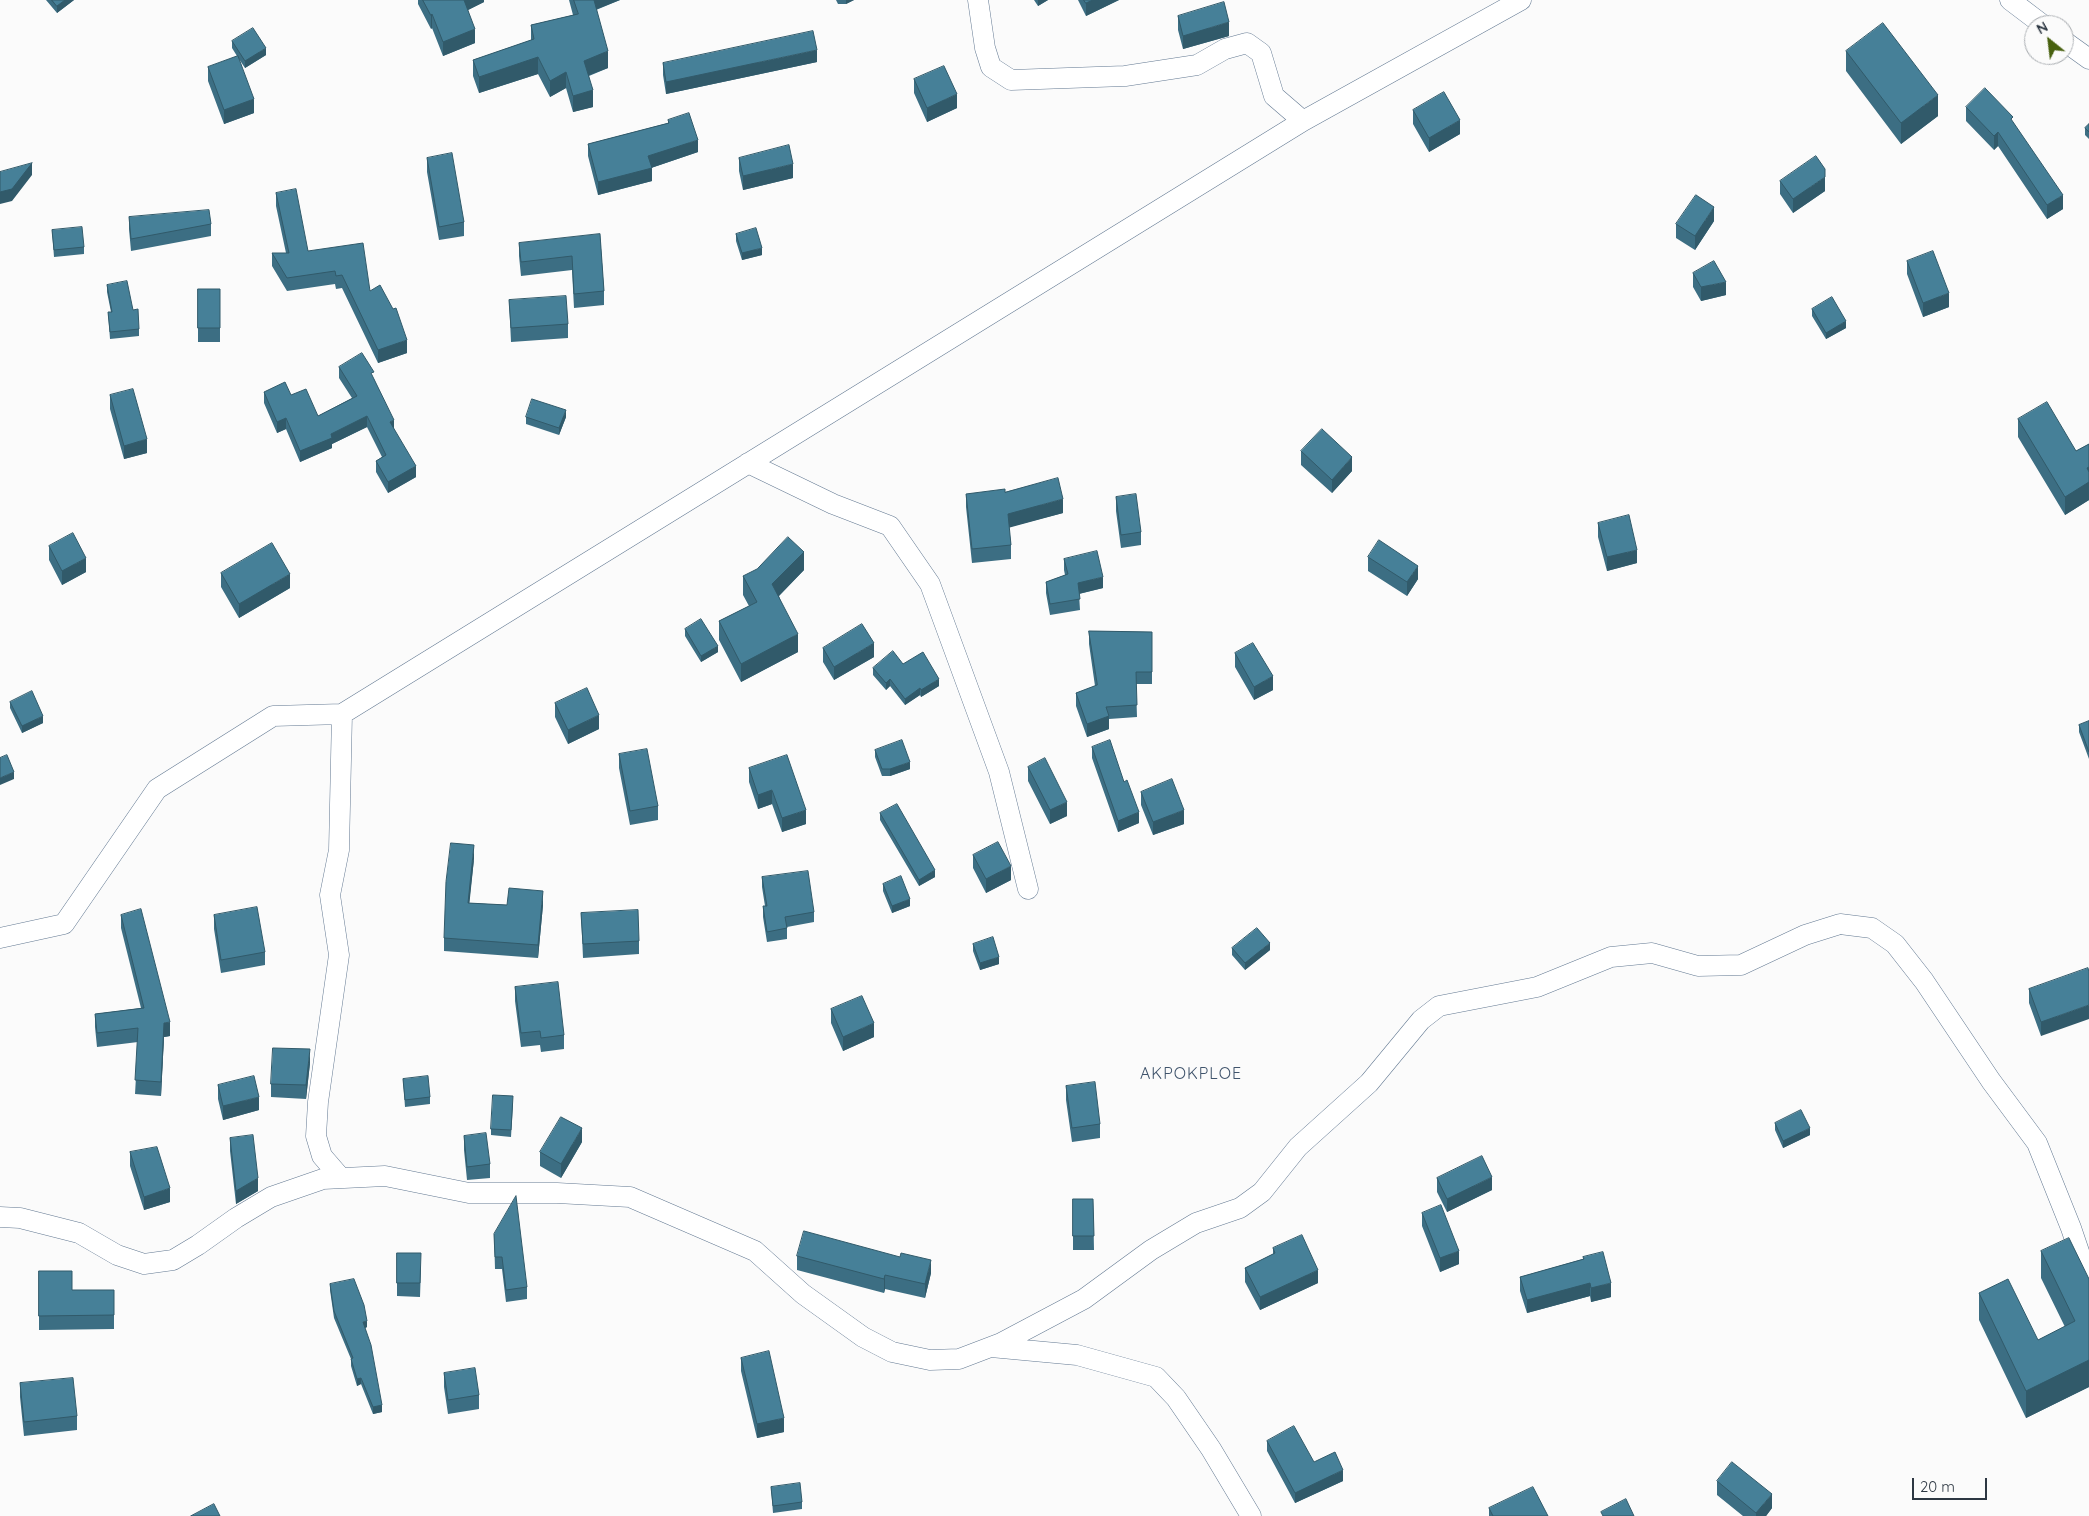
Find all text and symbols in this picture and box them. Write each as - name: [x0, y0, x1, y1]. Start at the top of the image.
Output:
- north arrow: [2024, 15, 2074, 65]
- text: N: [2033, 17, 2051, 38]
- district label: AKPOKPLOE: [1139, 1064, 1243, 1084]
- scale bar: [1914, 1468, 1989, 1500]
- text: 20 m: [1920, 1477, 1955, 1496]

